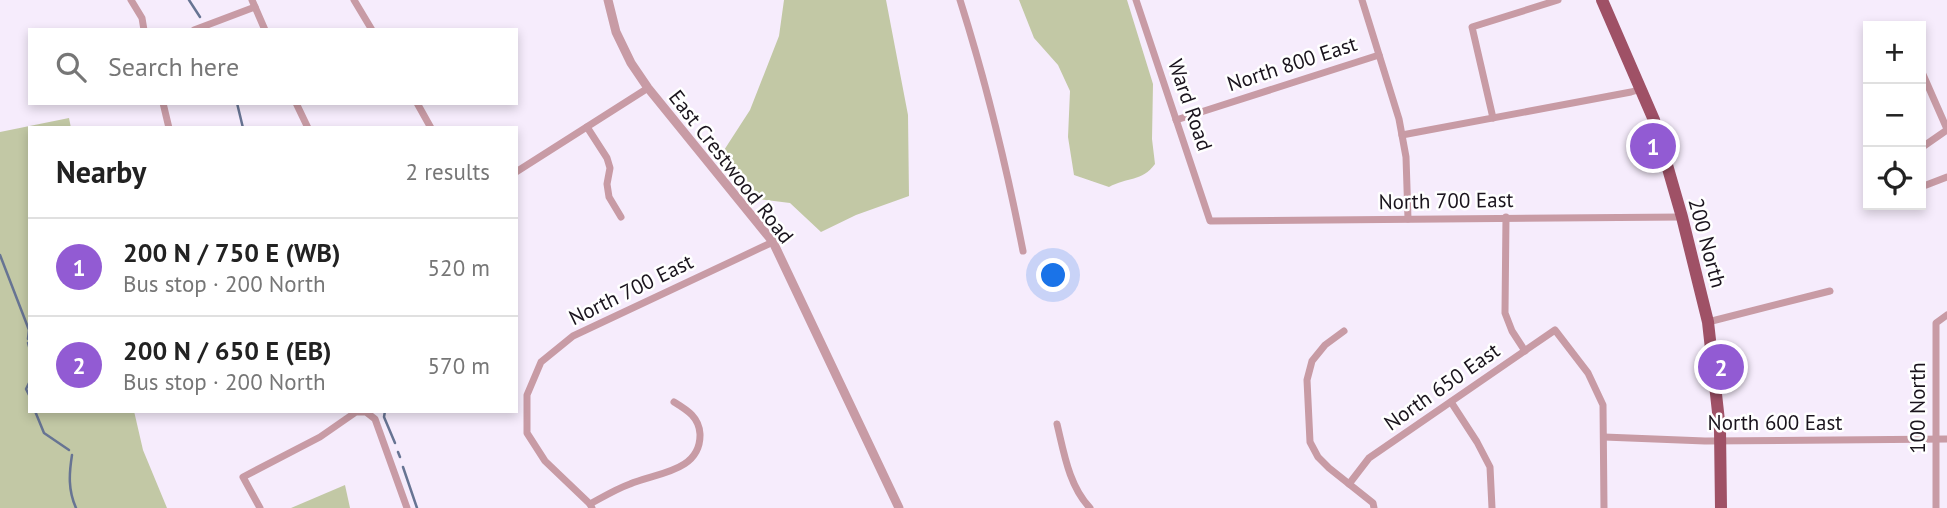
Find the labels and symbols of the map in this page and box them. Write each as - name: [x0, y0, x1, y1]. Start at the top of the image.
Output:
- street label: North 800 East: [1223, 30, 1360, 97]
- street label: Ward Road: [1162, 55, 1219, 154]
- street label: East Crestwood Road: [663, 84, 800, 249]
- pin: 1: [1630, 120, 1676, 172]
- street label: North 700 East: [1378, 186, 1514, 215]
- street label: 200 North: [1683, 195, 1732, 291]
- street label: North 700 East: [564, 248, 697, 331]
- your location: [1036, 258, 1070, 292]
- street label: North 650 East: [1379, 337, 1505, 436]
- pin: 2: [1698, 341, 1744, 393]
- street label: 100 North: [1904, 362, 1931, 454]
- street label: North 600 East: [1708, 409, 1842, 436]

